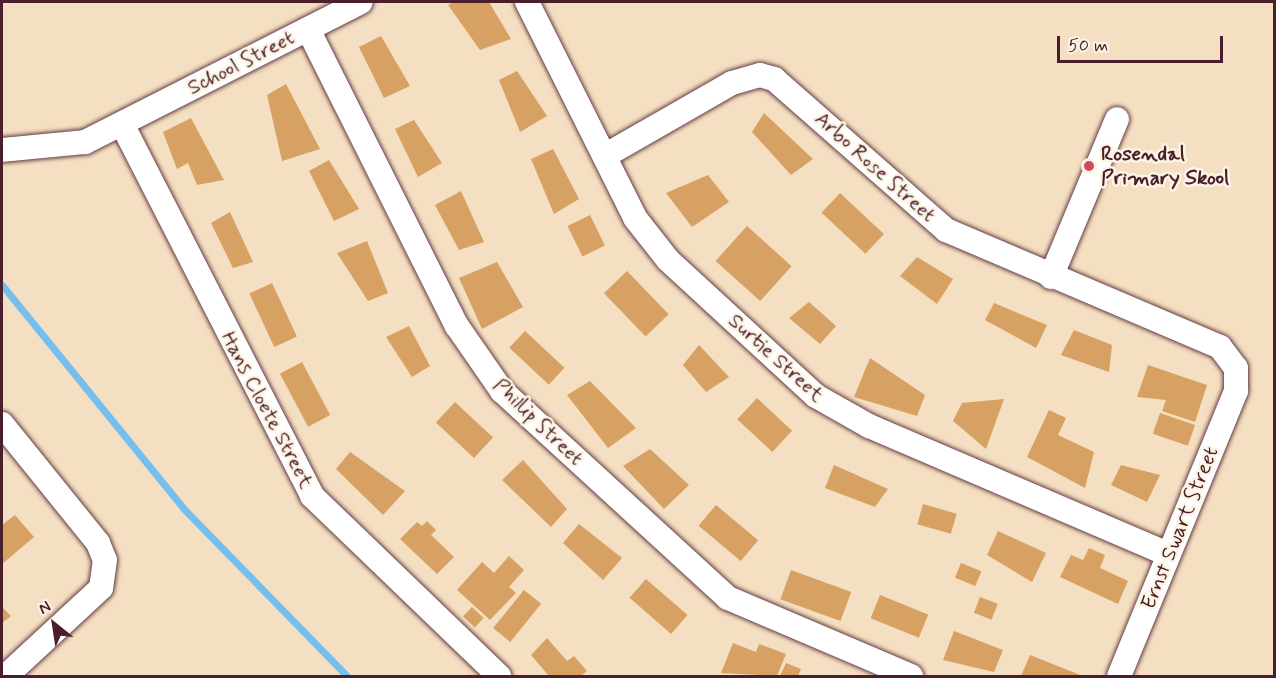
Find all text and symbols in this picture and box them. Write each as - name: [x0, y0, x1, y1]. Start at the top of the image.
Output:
- street label: School Street: [182, 24, 300, 102]
- scale bar: [1060, 24, 1226, 62]
- text: 50 m: [1068, 34, 1108, 58]
- street label: Arbo Rose Street: [809, 106, 941, 228]
- place label: Rosendal Primary Skool: [1101, 141, 1229, 191]
- marker: Rosendal Primary Skool: [1082, 159, 1096, 173]
- street label: Surtie Street: [723, 308, 829, 408]
- street label: Hans Cloete Street: [215, 327, 319, 493]
- street label: Phillip Street: [486, 372, 590, 472]
- street label: Ernst Swart Street: [1135, 441, 1225, 615]
- north arrow: [24, 594, 84, 654]
- text: N: [35, 596, 55, 620]

